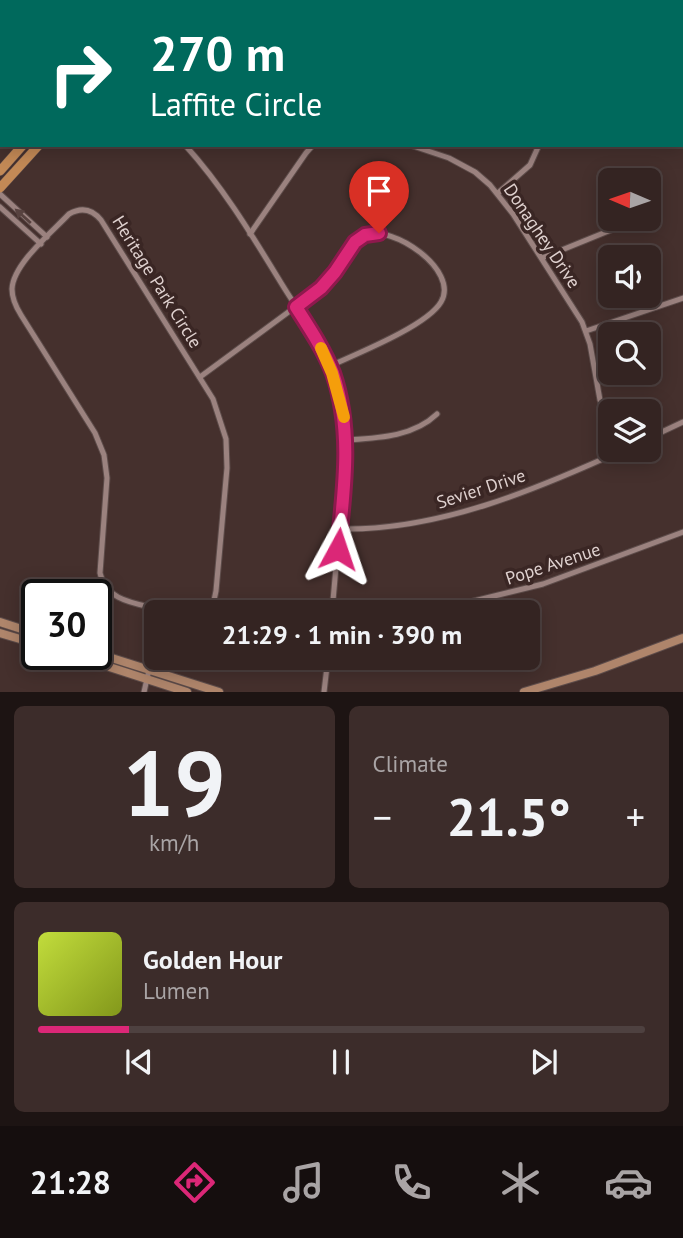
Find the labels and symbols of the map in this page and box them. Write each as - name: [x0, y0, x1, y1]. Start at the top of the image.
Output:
- pin: [349, 161, 409, 233]
- north arrow: [598, 168, 662, 231]
- street label: Donaghey Drive: [499, 179, 586, 292]
- one-way arrow: [14, 208, 32, 224]
- street label: Heritage Park Circle: [107, 211, 207, 352]
- street label: Sevier Drive: [433, 463, 528, 514]
- position arrow: [301, 512, 375, 586]
- street label: Pope Avenue: [503, 537, 603, 590]
- speed limit sign: 30: [21, 579, 112, 670]

